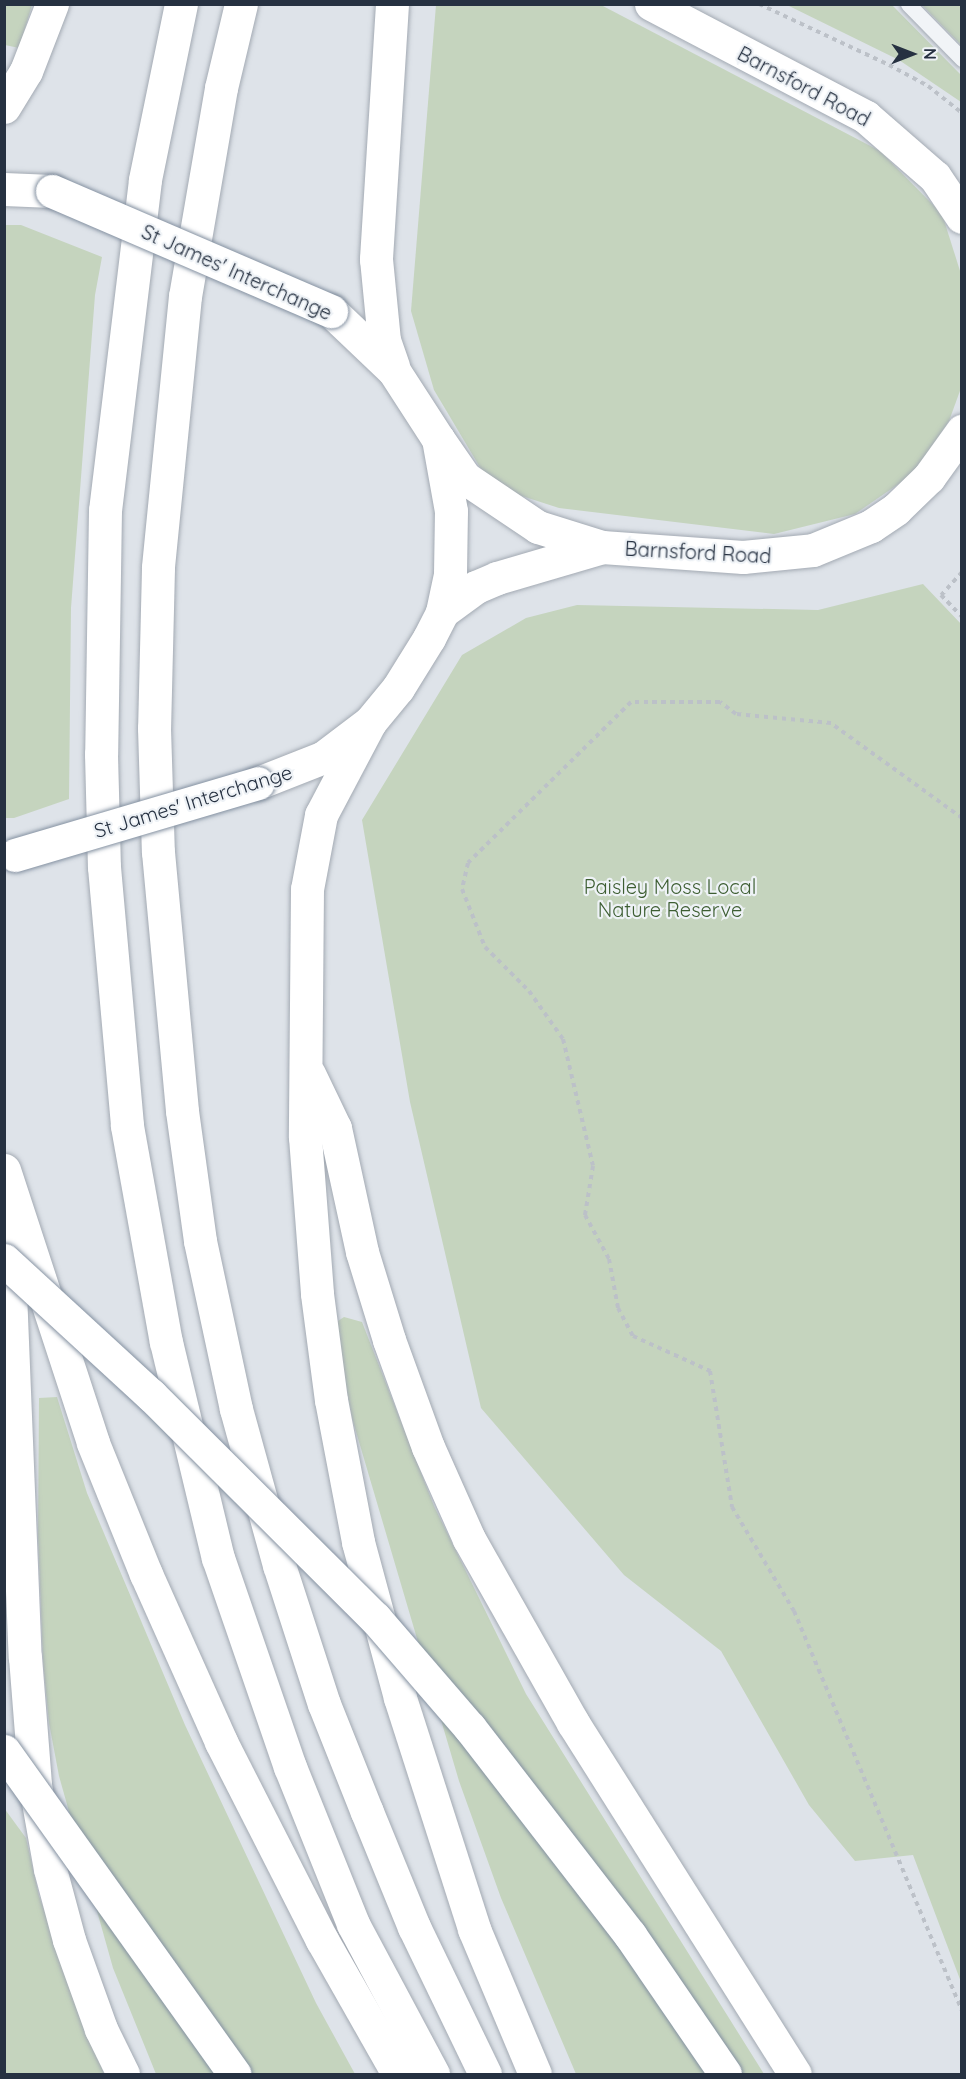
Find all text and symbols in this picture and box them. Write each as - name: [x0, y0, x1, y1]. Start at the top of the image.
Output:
- north arrow: [882, 24, 942, 84]
- street label: Barnsford Road: [734, 41, 874, 131]
- text: N: [920, 48, 940, 60]
- street label: St James' Interchange: [138, 219, 336, 325]
- street label: Barnsford Road: [624, 536, 772, 568]
- street label: St James' Interchange: [91, 759, 295, 843]
- park label: Paisley Moss Local Nature Reserve: [584, 875, 756, 922]

